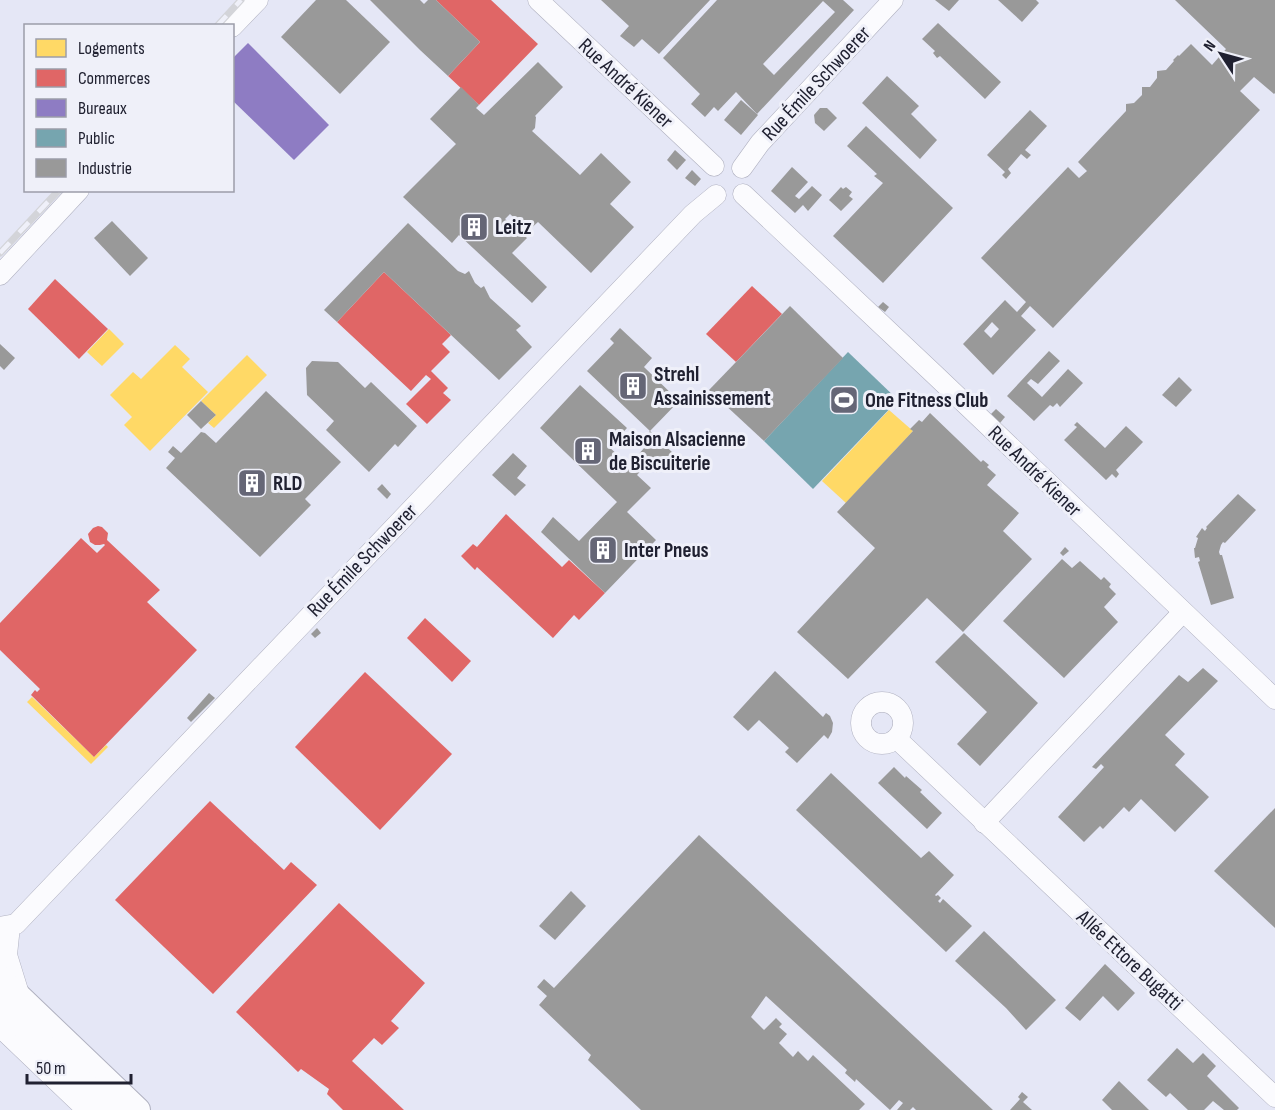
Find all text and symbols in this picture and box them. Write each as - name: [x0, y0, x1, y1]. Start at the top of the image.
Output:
- street label: Rue Émile Schwoerer: [757, 21, 876, 146]
- legend: [24, 24, 234, 192]
- north arrow: [1191, 24, 1251, 84]
- street label: Rue André Kiener: [573, 33, 678, 134]
- text: N: [1200, 37, 1220, 55]
- text: Logements: [78, 38, 145, 59]
- text: Commerces: [78, 68, 150, 89]
- text: Bureaux: [78, 98, 127, 119]
- text: Public: [78, 128, 115, 149]
- text: Industrie: [78, 158, 132, 179]
- building icon: Leitz: [458, 211, 490, 243]
- place label: Leitz: [495, 215, 531, 240]
- place label: Strehl Assainissement: [653, 362, 771, 411]
- building icon: Strehl Assainissement: [617, 370, 649, 402]
- sports icon: One Fitness Club: [828, 384, 860, 416]
- place label: One Fitness Club: [865, 388, 988, 413]
- street label: Rue André Kiener: [983, 421, 1087, 522]
- place label: Maison Alsacienne de Biscuiterie: [609, 427, 746, 476]
- building icon: Maison Alsacienne de Biscuiterie: [572, 435, 604, 467]
- building icon: RLD: [236, 467, 268, 499]
- place label: RLD: [273, 471, 303, 496]
- street label: Rue Émile Schwoerer: [302, 499, 423, 622]
- building icon: Inter Pneus: [587, 534, 619, 566]
- place label: Inter Pneus: [624, 538, 709, 563]
- street label: Allée Ettore Bugatti: [1071, 904, 1188, 1016]
- scale bar: [27, 1047, 130, 1085]
- text: 50 m: [36, 1058, 66, 1079]

